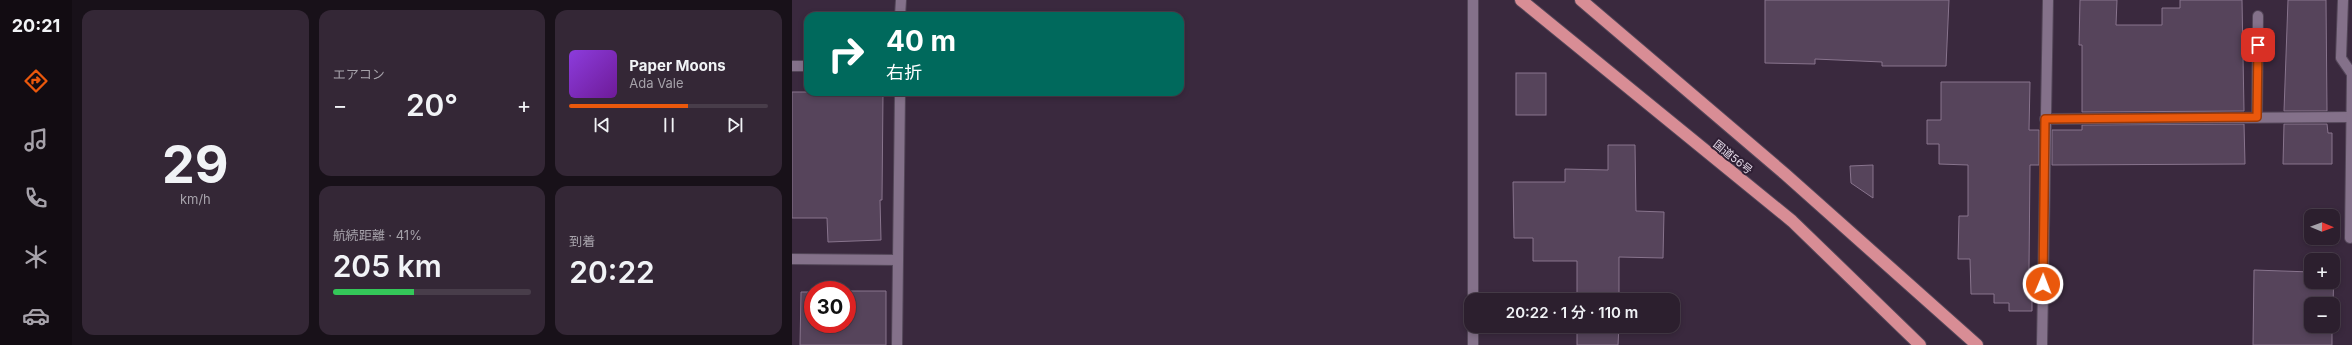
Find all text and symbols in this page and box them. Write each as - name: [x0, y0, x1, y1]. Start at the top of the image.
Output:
- text: 20:21: [12, 15, 60, 36]
- text: 40 m: [886, 24, 956, 58]
- icon: right: [820, 28, 872, 80]
- pin: [2241, 28, 2275, 62]
- icon: arrive: [2247, 34, 2269, 56]
- text: Paper Moons: [629, 56, 726, 75]
- text: 右折: [886, 62, 922, 83]
- text: エアコン: [333, 66, 385, 82]
- icon: directions: [22, 67, 50, 95]
- text: Ada Vale: [629, 75, 684, 91]
- text: 20°: [406, 87, 458, 123]
- text: −: [333, 92, 347, 118]
- text: +: [517, 92, 531, 118]
- icon: previous: [591, 114, 613, 136]
- icon: pause: [658, 114, 680, 136]
- icon: next: [724, 114, 746, 136]
- icon: music: [22, 126, 50, 154]
- text: 29: [162, 133, 229, 196]
- street label: 国道56号: [1711, 137, 1755, 177]
- icon: phone: [22, 184, 50, 212]
- text: km/h: [180, 191, 211, 207]
- north arrow: [2304, 209, 2340, 245]
- map controls: [2304, 209, 2340, 333]
- text: 航続距離 · 41%: [333, 227, 422, 243]
- text: 到着: [569, 233, 595, 249]
- icon: climate: [22, 243, 50, 271]
- text: 205 km: [333, 248, 442, 284]
- button: +: [2304, 253, 2340, 289]
- text: 20:22: [569, 254, 655, 290]
- position arrow: [2022, 263, 2064, 305]
- speed limit sign: 30: [804, 281, 856, 333]
- button: −: [2304, 297, 2340, 333]
- icon: car: [22, 302, 50, 330]
- text: 20:22 · 1 分 · 110 m: [1506, 303, 1638, 322]

